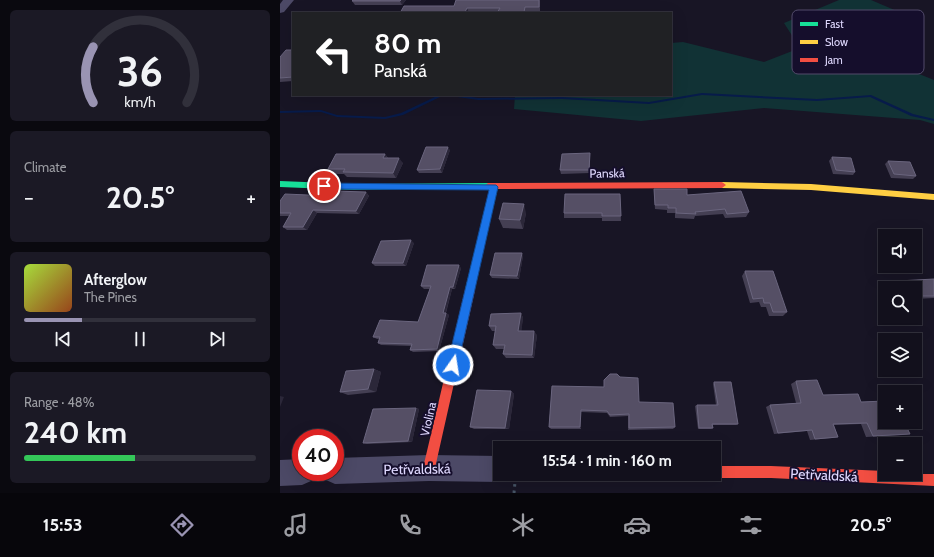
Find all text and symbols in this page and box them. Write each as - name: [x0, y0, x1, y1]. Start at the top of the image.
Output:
- legend: [792, 10, 924, 74]
- text: Fast: [825, 17, 844, 31]
- text: 80 m: [374, 26, 441, 60]
- icon: left: [308, 28, 360, 80]
- text: Slow: [825, 35, 848, 49]
- text: 36: [117, 46, 163, 96]
- text: Jam: [824, 53, 843, 67]
- text: Panská: [374, 60, 427, 82]
- text: km/h: [124, 93, 156, 111]
- text: Climate: [24, 159, 66, 175]
- street label: Panská: [589, 165, 625, 181]
- pin: [307, 169, 341, 203]
- icon: arrive: [313, 175, 335, 197]
- text: 20.5°: [106, 179, 174, 216]
- text: −: [24, 184, 34, 211]
- text: +: [246, 184, 256, 211]
- map controls: [878, 229, 922, 481]
- button: sound: [878, 229, 922, 273]
- text: Afterglow: [84, 271, 147, 289]
- button: search: [878, 281, 922, 325]
- text: The Pines: [84, 289, 137, 305]
- icon: previous: [52, 328, 74, 350]
- icon: pause: [129, 328, 151, 350]
- icon: next: [206, 328, 228, 350]
- button: layers: [878, 333, 922, 377]
- position arrow: [432, 344, 474, 386]
- button: +: [878, 385, 922, 429]
- text: Range · 48%: [24, 394, 94, 410]
- street label: Violina: [417, 400, 439, 438]
- text: 240 km: [24, 414, 127, 451]
- speed limit sign: 40: [292, 429, 344, 481]
- button: −: [878, 437, 922, 481]
- text: 15:54 · 1 min · 160 m: [542, 452, 672, 470]
- street label: Petřvaldská: [383, 459, 451, 479]
- street label: Petřvaldská: [790, 464, 858, 486]
- icon: directions: [168, 511, 196, 539]
- icon: music: [282, 511, 310, 539]
- icon: phone: [396, 511, 424, 539]
- icon: climate: [509, 511, 537, 539]
- icon: car: [623, 511, 651, 539]
- icon: filters: [737, 511, 765, 539]
- text: 15:53: [43, 514, 83, 536]
- text: 20.5°: [850, 514, 891, 536]

